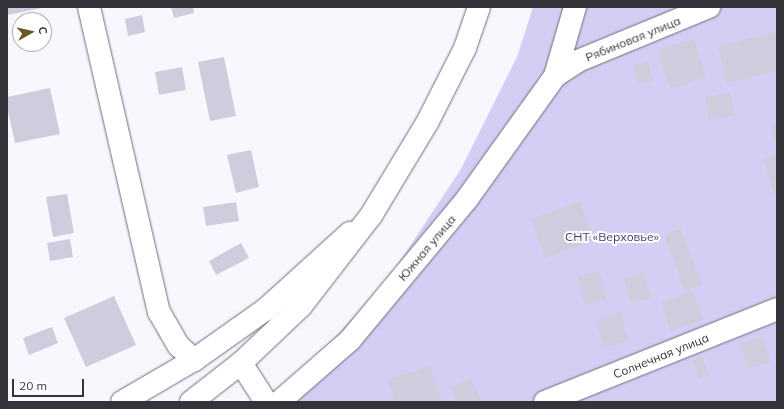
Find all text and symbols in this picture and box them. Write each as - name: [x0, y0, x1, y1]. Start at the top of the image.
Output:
- north arrow: [12, 12, 52, 52]
- street label: Рябиновая улица: [583, 13, 683, 65]
- text: С: [35, 26, 50, 35]
- street label: Южная улица: [395, 212, 459, 284]
- park label: СНТ «Верховье»: [565, 230, 659, 244]
- street label: Солнечная улица: [611, 330, 711, 382]
- scale bar: [14, 371, 86, 397]
- text: 20 m: [19, 378, 47, 393]

